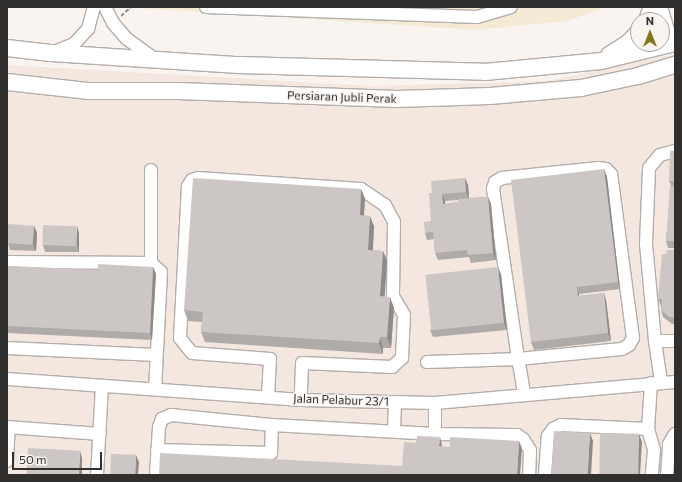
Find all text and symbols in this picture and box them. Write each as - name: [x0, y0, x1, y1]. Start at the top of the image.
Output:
- north arrow: [630, 12, 670, 52]
- text: N: [646, 14, 654, 27]
- street label: Persiaran Jubli Perak: [287, 88, 397, 106]
- street label: Jalan Pelabur 23/1: [293, 391, 389, 409]
- scale bar: [14, 444, 104, 470]
- text: 50 m: [19, 452, 47, 466]

